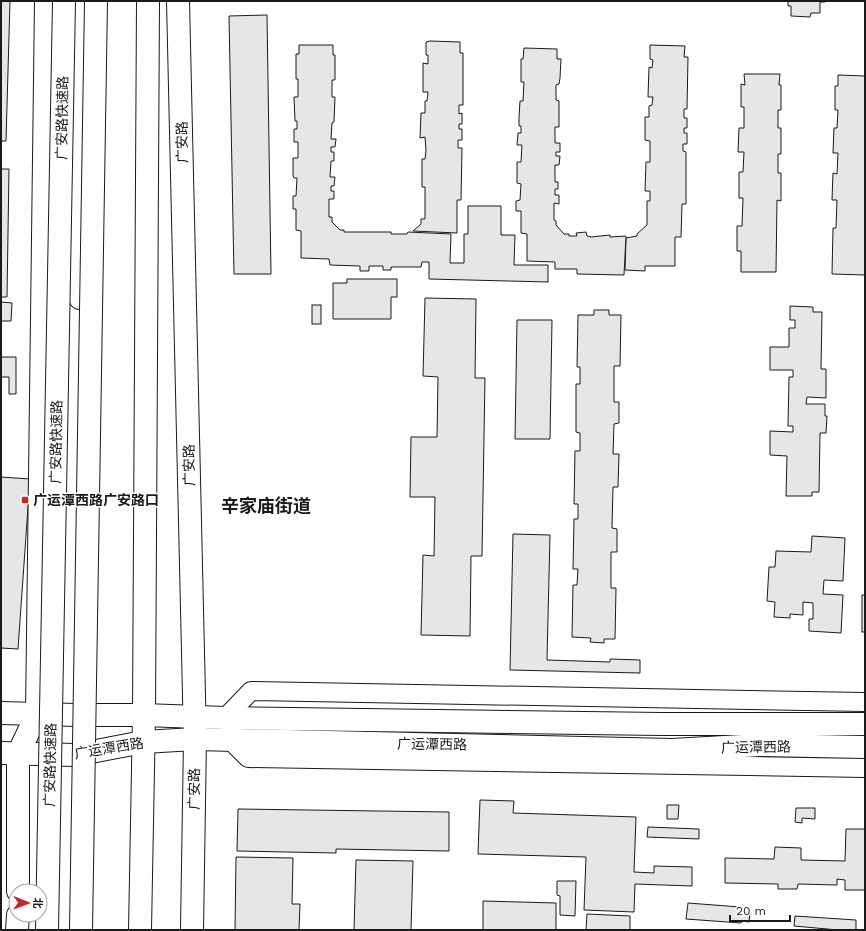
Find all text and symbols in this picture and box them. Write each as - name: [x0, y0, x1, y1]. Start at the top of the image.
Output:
- street label: 广安路快速路: [53, 76, 71, 160]
- street label: 广安路: [174, 121, 190, 163]
- street label: 广安路快速路: [47, 400, 65, 484]
- street label: 广安路: [181, 444, 197, 486]
- place label: 广运潭西路广安路口: [33, 492, 159, 508]
- marker: 广运潭西路广安路口: [20, 495, 30, 505]
- district label: 辛家庙街道: [221, 495, 311, 516]
- street label: 广安路快速路: [41, 723, 59, 807]
- street label: 广运潭西路: [73, 735, 145, 761]
- street label: 广运潭西路: [397, 735, 467, 753]
- street label: 广运潭西路: [721, 738, 791, 756]
- street label: 广安路: [186, 768, 202, 810]
- north arrow: [8, 883, 48, 923]
- scale bar: [730, 897, 790, 923]
- text: 北: [31, 898, 44, 909]
- text: 20 m: [736, 904, 766, 918]

